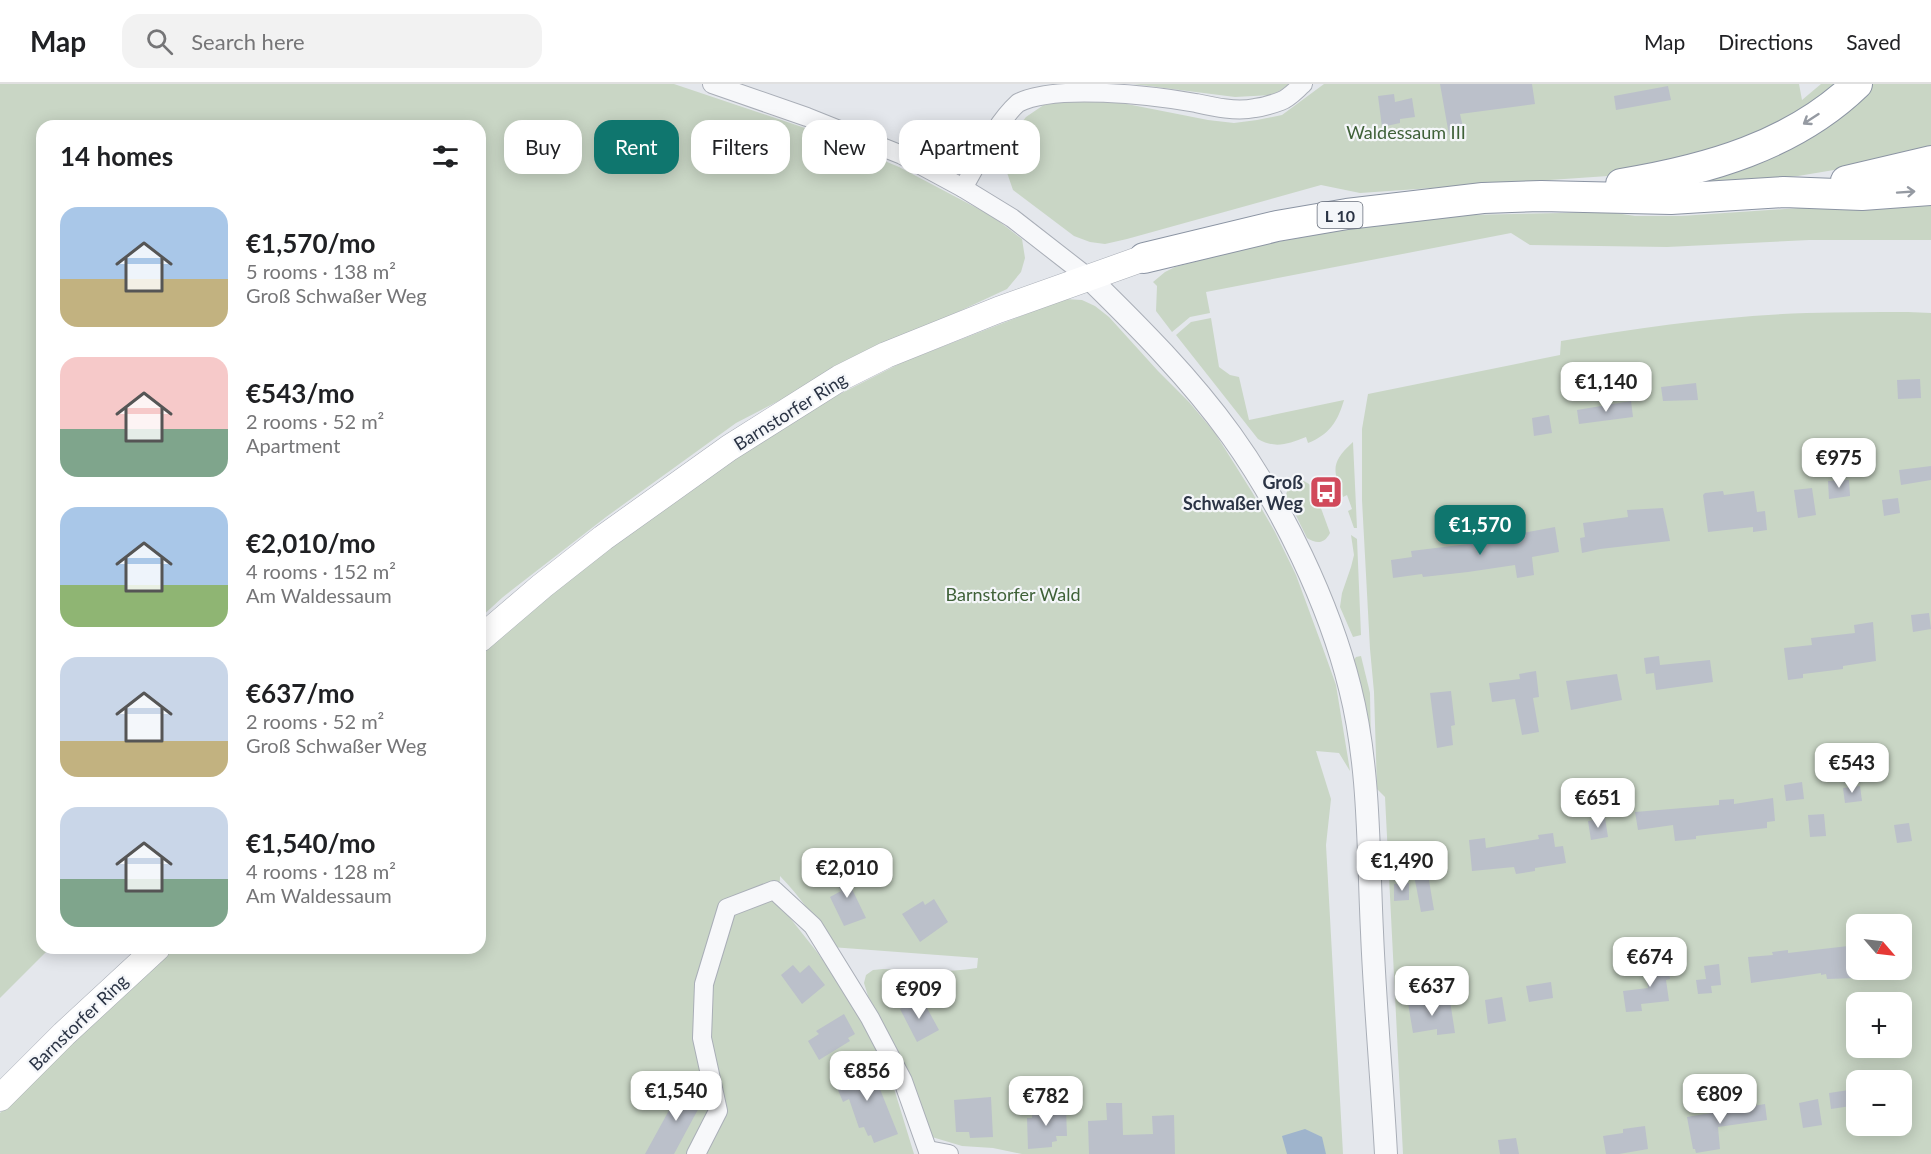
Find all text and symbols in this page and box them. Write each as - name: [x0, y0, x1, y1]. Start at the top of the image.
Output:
- search box: [122, 14, 542, 68]
- text: Map: [30, 24, 86, 58]
- icon: search: [143, 25, 176, 58]
- text: Search here: [191, 28, 305, 55]
- text: Map: [1644, 29, 1685, 54]
- text: Directions: [1718, 29, 1813, 54]
- text: Saved: [1846, 29, 1901, 54]
- one-way arrow: [1802, 113, 1819, 126]
- chip: Buy: [504, 120, 582, 174]
- chip: Rent: [594, 120, 679, 174]
- chip: Filters: [691, 120, 790, 174]
- chip: New: [802, 120, 887, 174]
- chip: Apartment: [899, 120, 1040, 174]
- park label: Waldessaum III: [1346, 121, 1466, 143]
- text: 14 homes: [60, 140, 173, 172]
- icon: filters: [429, 140, 462, 173]
- one-way arrow: [1895, 186, 1915, 197]
- road number: L 10: [1318, 202, 1362, 228]
- text: €1,570/mo: [246, 227, 376, 259]
- icon: home: [108, 231, 180, 303]
- text: 5 rooms · 138 m²: [246, 259, 396, 283]
- text: Groß Schwaßer Weg: [246, 283, 427, 307]
- pin: €1,140: [1557, 362, 1655, 413]
- street label: Barnstorfer Ring: [729, 367, 851, 455]
- text: €1,140: [1575, 369, 1637, 393]
- text: €543/mo: [246, 377, 354, 409]
- icon: home: [108, 381, 180, 453]
- text: 2 rooms · 52 m²: [246, 409, 384, 433]
- text: Apartment: [246, 433, 340, 457]
- pin: €975: [1803, 438, 1875, 489]
- text: €975: [1816, 445, 1862, 469]
- place label: Groß Schwaßer Weg: [1183, 471, 1303, 514]
- bus stop icon: Groß Schwaßer Weg: [1308, 474, 1344, 510]
- pin: €1,570: [1431, 505, 1529, 556]
- text: €1,570: [1449, 512, 1511, 536]
- text: €2,010/mo: [246, 527, 376, 559]
- icon: home: [108, 531, 180, 603]
- text: 4 rooms · 152 m²: [246, 559, 396, 583]
- text: Am Waldessaum: [246, 583, 392, 607]
- park label: Barnstorfer Wald: [946, 583, 1080, 605]
- text: €637/mo: [246, 677, 354, 709]
- icon: home: [108, 681, 180, 753]
- text: 2 rooms · 52 m²: [246, 709, 384, 733]
- text: Groß Schwaßer Weg: [246, 733, 427, 757]
- pin: €543: [1816, 743, 1888, 794]
- text: €543: [1829, 750, 1875, 774]
- pin: €651: [1562, 778, 1634, 829]
- text: €651: [1575, 785, 1621, 809]
- text: €1,540/mo: [246, 827, 376, 859]
- icon: home: [108, 831, 180, 903]
- pin: €1,490: [1353, 841, 1451, 892]
- pin: €2,010: [798, 848, 896, 899]
- text: €1,490: [1371, 848, 1433, 872]
- text: €2,010: [816, 855, 878, 879]
- text: 4 rooms · 128 m²: [246, 859, 396, 883]
- text: Am Waldessaum: [246, 883, 392, 907]
- north arrow: [1846, 914, 1912, 980]
- map controls: [1846, 914, 1912, 1136]
- pin: €674: [1614, 937, 1686, 988]
- text: €674: [1627, 944, 1673, 968]
- pin: €637: [1396, 966, 1468, 1017]
- street label: Barnstorfer Ring: [24, 969, 132, 1075]
- pin: €909: [883, 969, 955, 1020]
- text: €637: [1409, 973, 1455, 997]
- text: €909: [896, 976, 942, 1000]
- button: +: [1846, 992, 1912, 1058]
- pin: €856: [831, 1051, 903, 1102]
- text: €856: [844, 1058, 890, 1082]
- button: −: [1846, 1070, 1912, 1136]
- pin: €1,540: [627, 1071, 725, 1122]
- pin: €809: [1684, 1074, 1756, 1125]
- pin: €782: [1010, 1076, 1082, 1127]
- text: €1,540: [645, 1078, 707, 1102]
- text: €809: [1697, 1081, 1743, 1105]
- text: €782: [1023, 1083, 1069, 1107]

